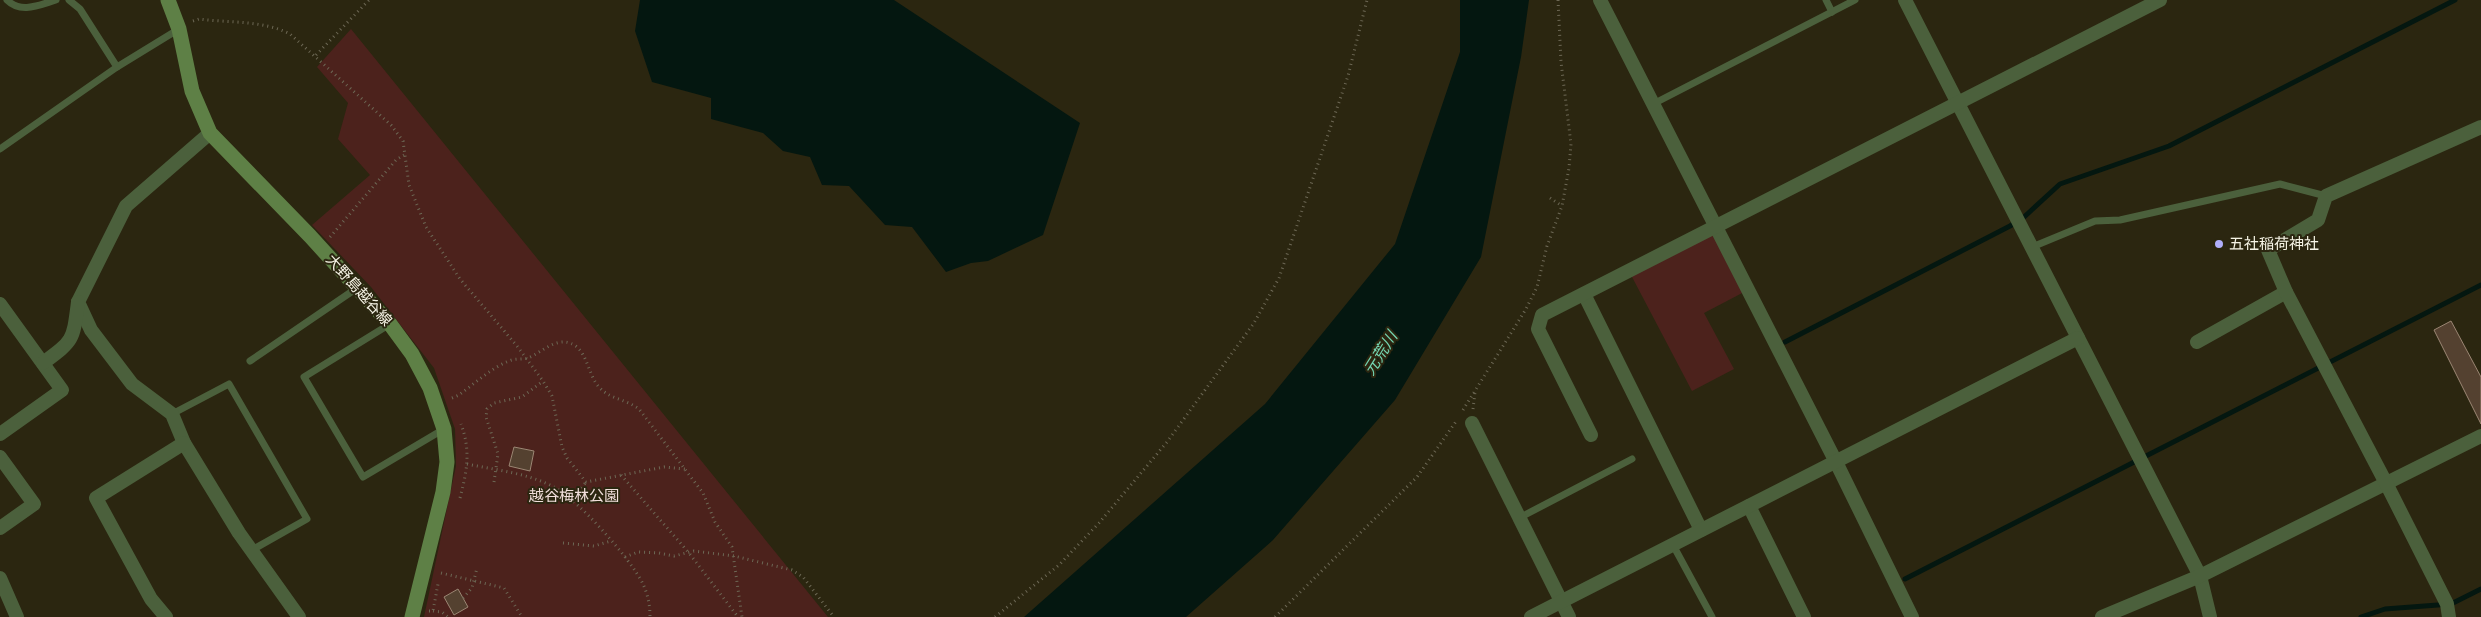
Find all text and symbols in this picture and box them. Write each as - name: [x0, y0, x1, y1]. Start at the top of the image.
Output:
- place label: 五社稲荷神社: [2229, 234, 2319, 254]
- marker: 五社稲荷神社: [2213, 238, 2225, 250]
- street label: 大野島越谷線: [321, 250, 397, 330]
- water label: 元荒川: [1359, 326, 1403, 379]
- park label: 越谷梅林公園: [528, 486, 619, 506]

